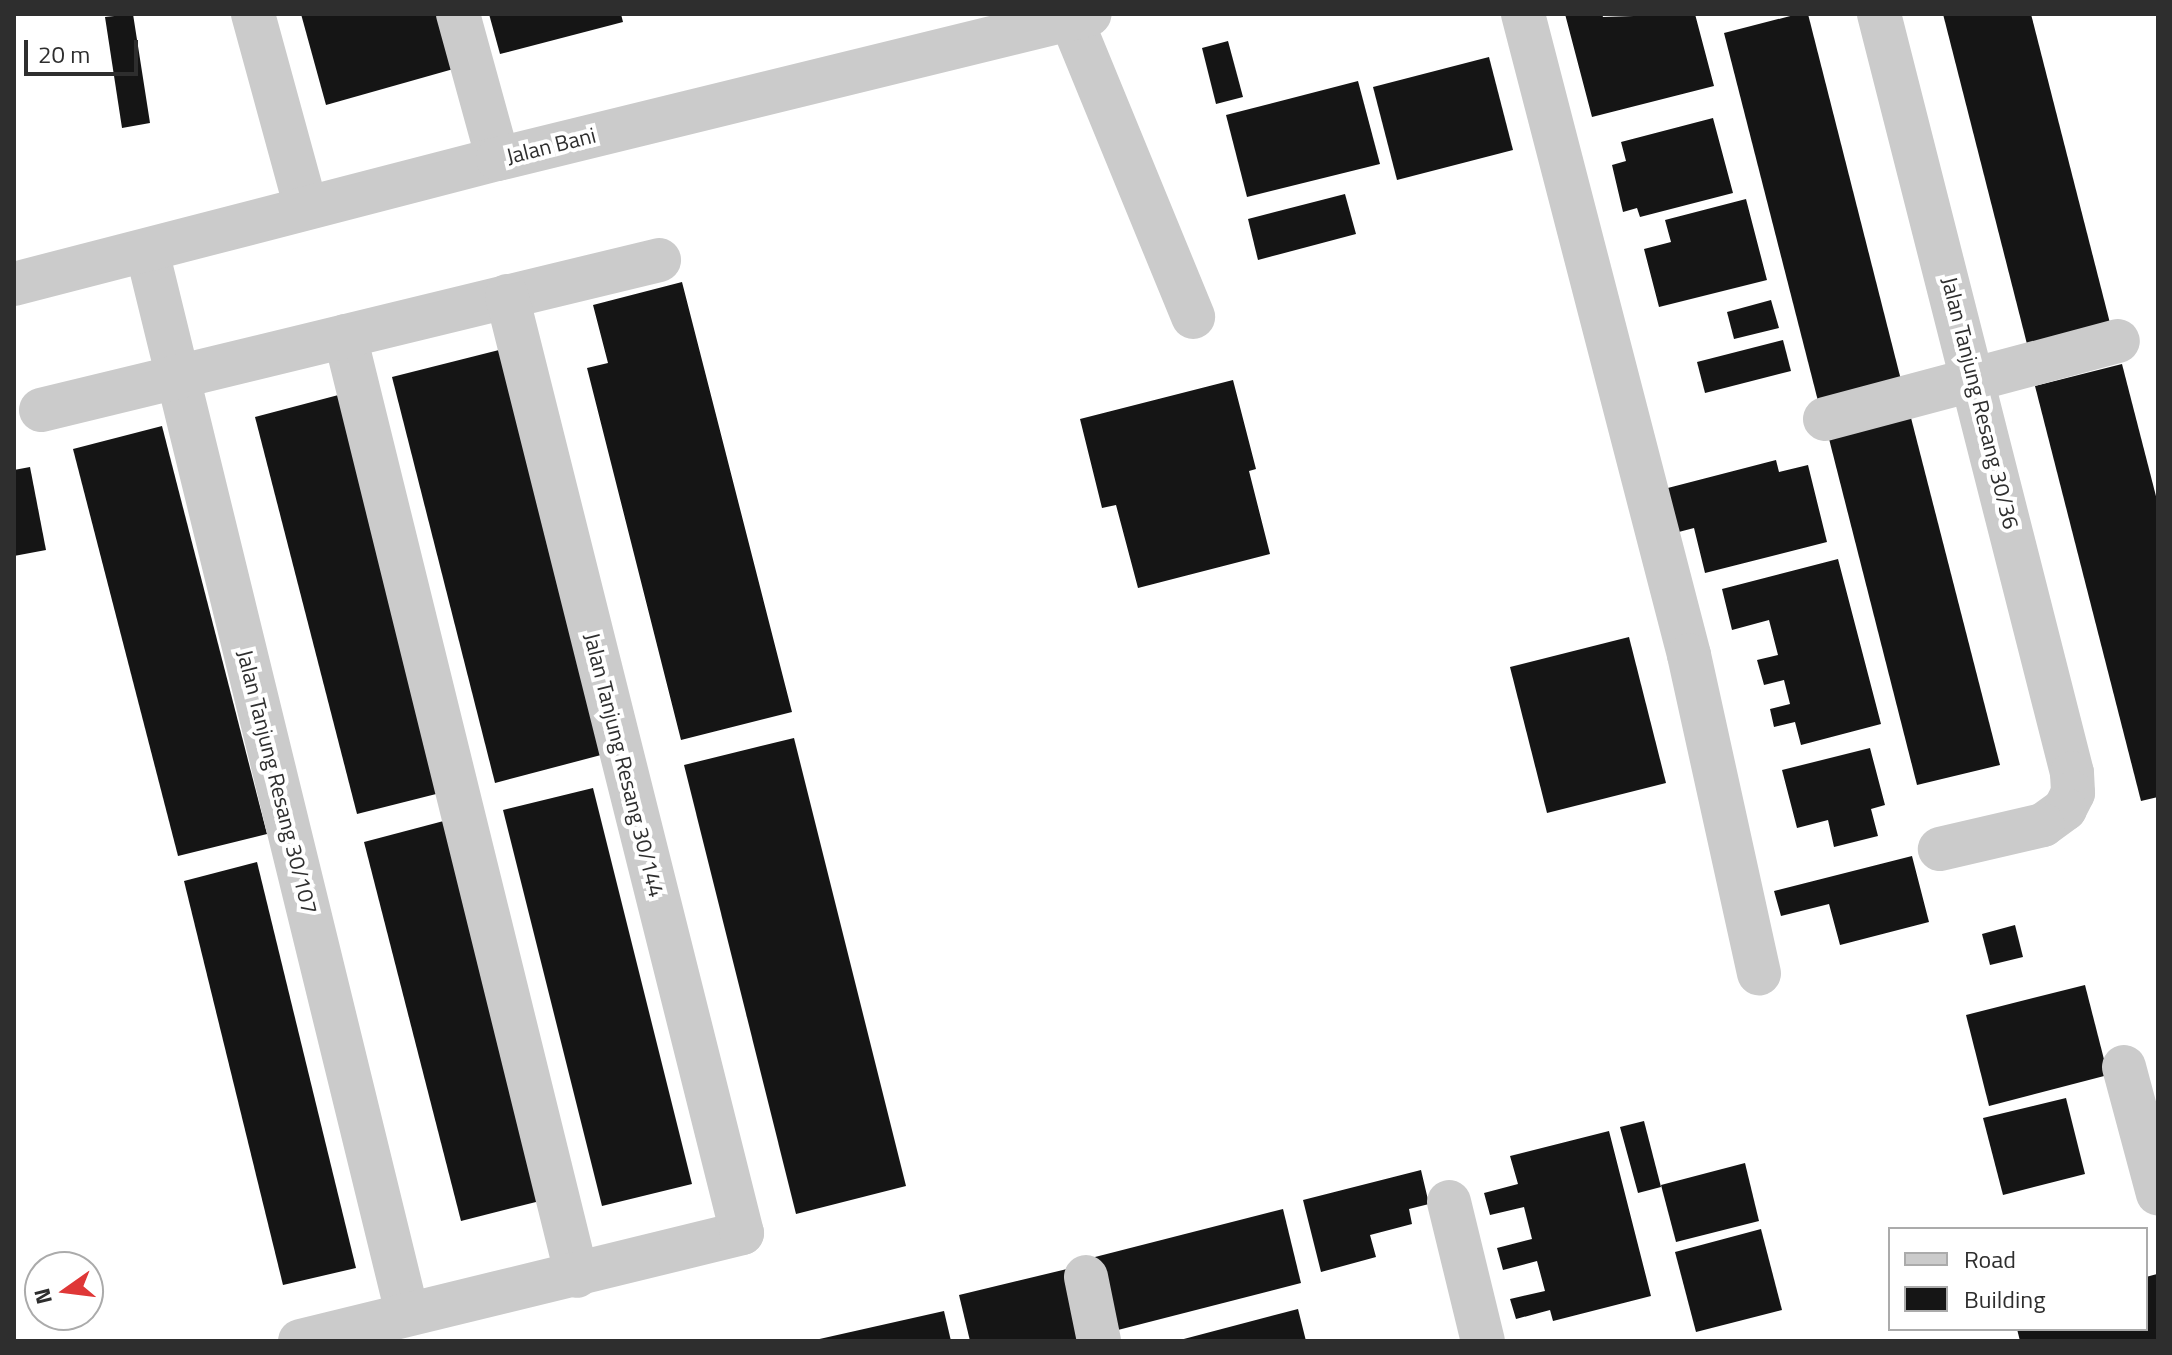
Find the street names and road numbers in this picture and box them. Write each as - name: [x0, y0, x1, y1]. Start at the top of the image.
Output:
- street label: Jalan Bani: [503, 122, 599, 170]
- street label: Jalan Tanjung Resang 30/36: [1936, 274, 2024, 532]
- street label: Jalan Tanjung Resang 30/144: [578, 630, 670, 900]
- street label: Jalan Tanjung Resang 30/107: [231, 647, 323, 917]

